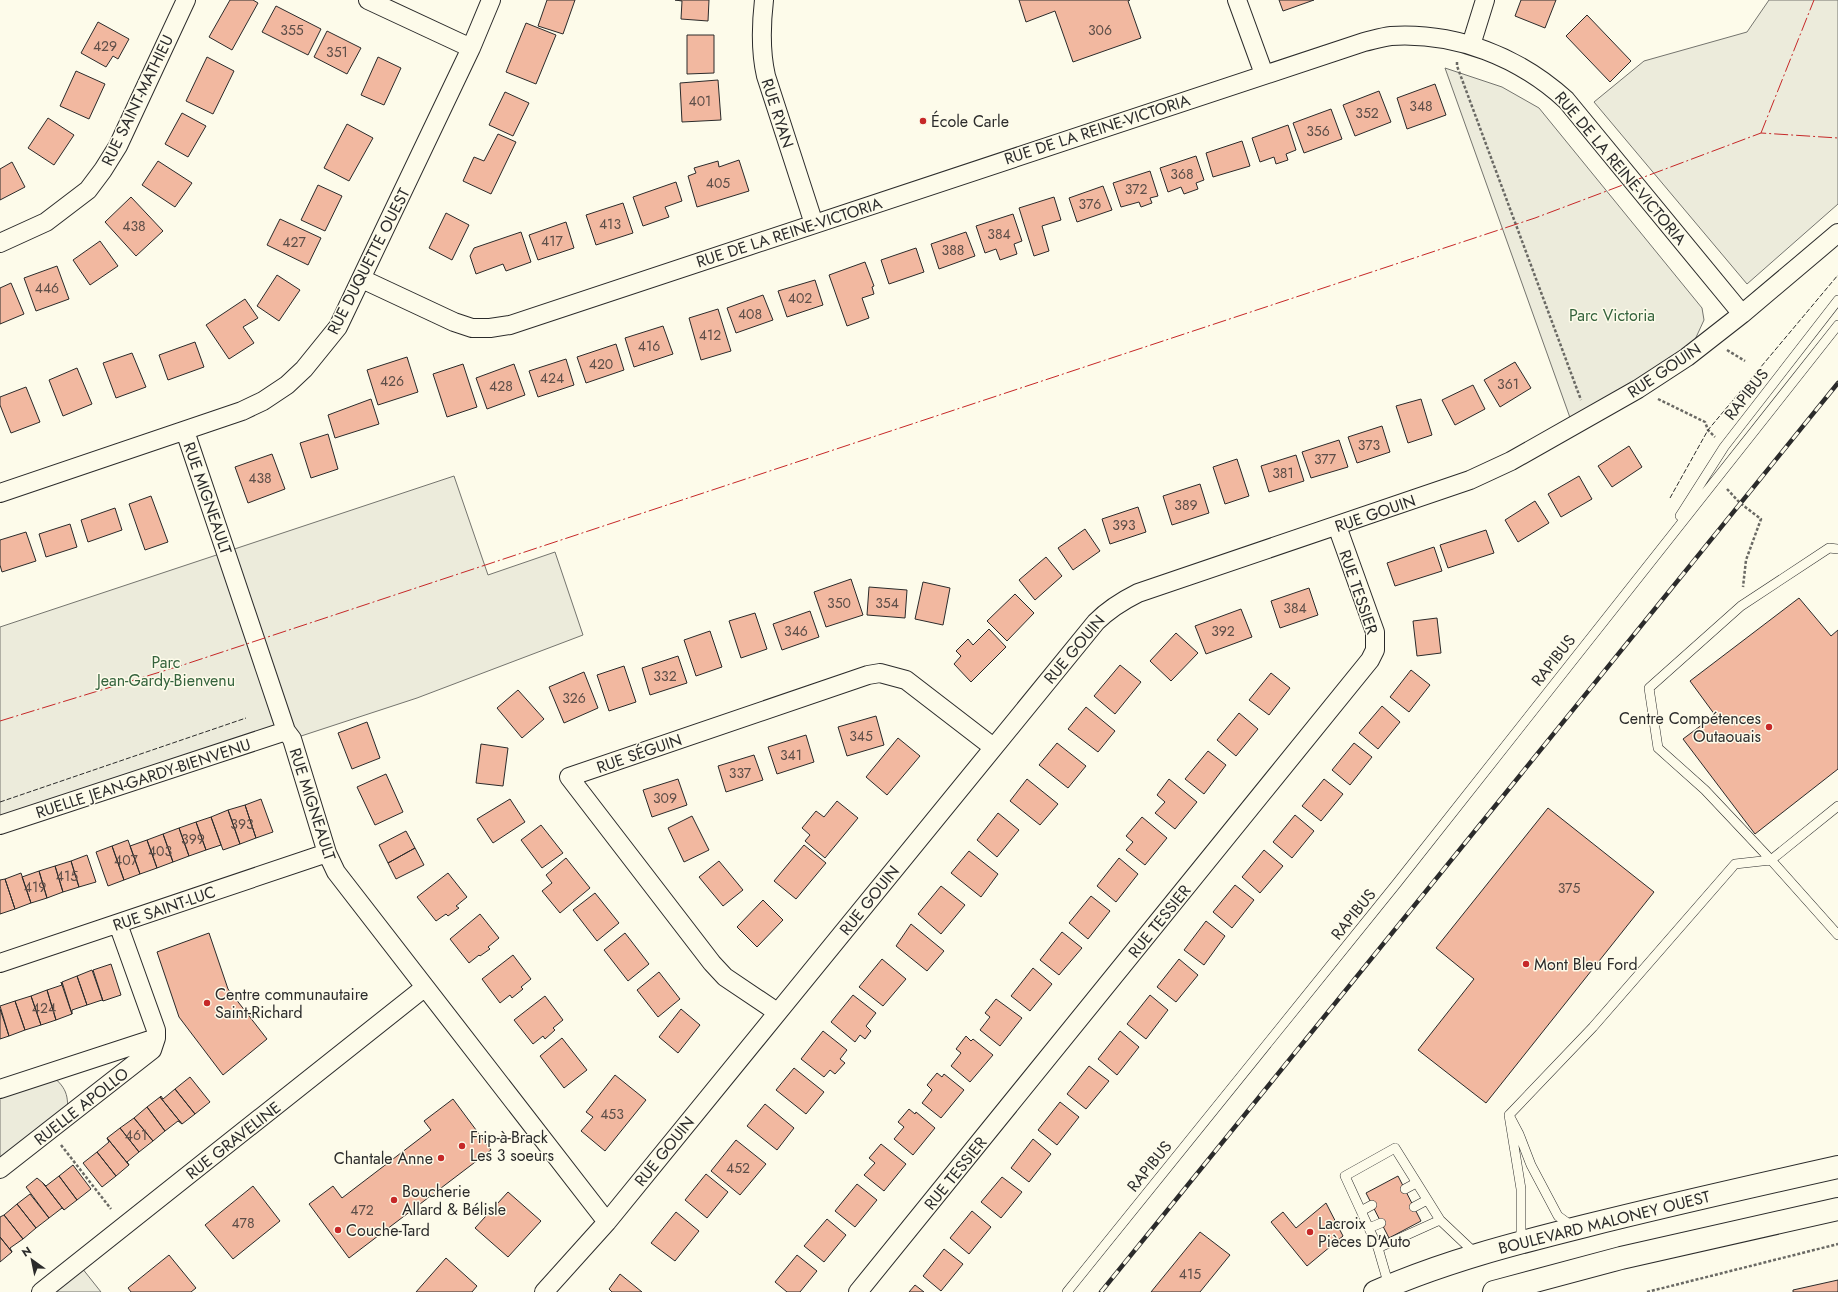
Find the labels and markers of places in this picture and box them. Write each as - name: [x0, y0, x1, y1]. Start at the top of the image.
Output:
- place label: École Carle: [931, 110, 1009, 133]
- marker: École Carle: [918, 116, 928, 126]
- place label: Centre Compétences Outaouais: [1619, 707, 1761, 748]
- marker: Centre Compétences Outaouais: [1764, 722, 1774, 732]
- place label: Mont Bleu Ford: [1534, 953, 1638, 976]
- marker: Mont Bleu Ford: [1521, 959, 1531, 969]
- place label: Centre communautaire Saint-Richard: [215, 983, 368, 1024]
- marker: Centre communautaire Saint-Richard: [202, 998, 212, 1008]
- place label: Frip-à-Brack Les 3 soeurs: [470, 1126, 554, 1167]
- marker: Frip-à-Brack Les 3 soeurs: [457, 1141, 467, 1151]
- place label: Chantale Anne: [334, 1147, 433, 1170]
- marker: Chantale Anne: [436, 1153, 446, 1163]
- place label: Boucherie Allard & Bélisle: [402, 1180, 506, 1221]
- marker: Boucherie Allard & Bélisle: [389, 1195, 399, 1205]
- place label: Lacroix Pièces D'Auto: [1318, 1212, 1411, 1253]
- place label: Couche-Tard: [346, 1219, 430, 1242]
- marker: Couche-Tard: [333, 1225, 343, 1235]
- marker: Lacroix Pièces D'Auto: [1305, 1227, 1315, 1237]

